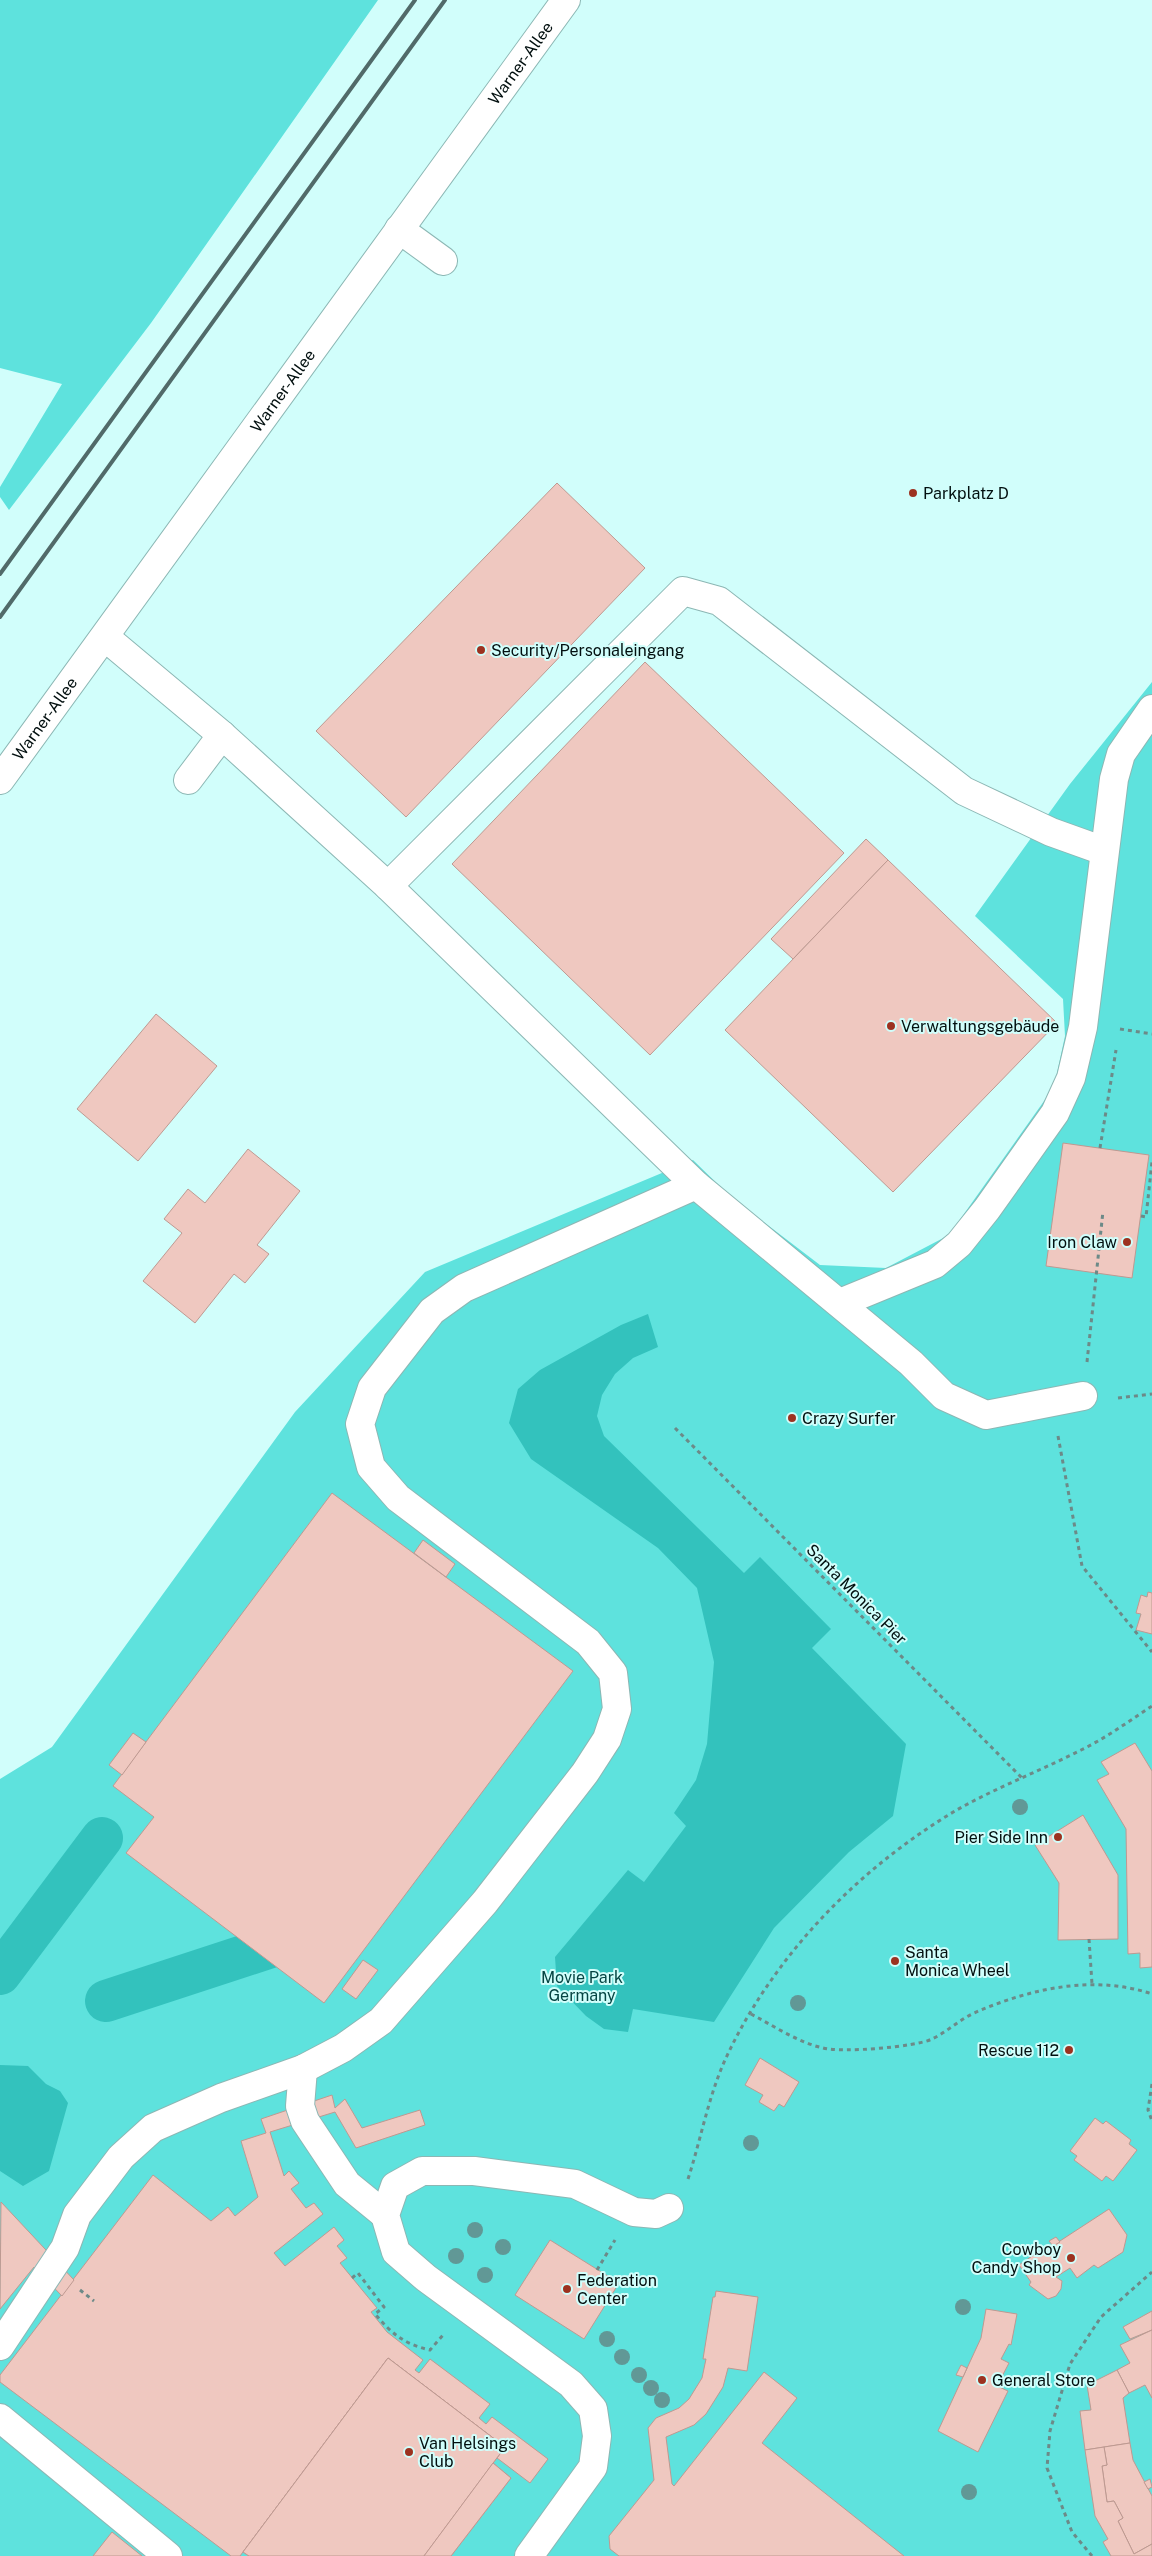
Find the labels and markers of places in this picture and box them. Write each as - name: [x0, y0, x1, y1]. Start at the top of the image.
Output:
- place label: Parkplatz D: [923, 484, 1009, 503]
- marker: Parkplatz D: [907, 487, 919, 499]
- place label: Security/Personaleingang: [491, 641, 685, 660]
- marker: Security/Personaleingang: [475, 644, 487, 656]
- place label: Verwaltungsgebäude: [901, 1017, 1059, 1036]
- marker: Verwaltungsgebäude: [885, 1020, 897, 1032]
- place label: Iron Claw: [1047, 1233, 1118, 1252]
- marker: Iron Claw: [1121, 1236, 1133, 1248]
- place label: Crazy Surfer: [802, 1409, 896, 1428]
- marker: Crazy Surfer: [786, 1412, 798, 1424]
- place label: Pier Side Inn: [955, 1828, 1048, 1847]
- marker: Pier Side Inn: [1052, 1831, 1064, 1843]
- place label: Santa Monica Wheel: [905, 1943, 1010, 1980]
- marker: Santa Monica Wheel: [889, 1955, 901, 1967]
- place label: Rescue 112: [978, 2041, 1059, 2060]
- marker: Rescue 112: [1063, 2044, 1075, 2056]
- place label: Cowboy Candy Shop: [972, 2240, 1061, 2277]
- marker: Cowboy Candy Shop: [1065, 2252, 1077, 2264]
- place label: Federation Center: [577, 2271, 657, 2308]
- marker: Federation Center: [561, 2283, 573, 2295]
- place label: General Store: [992, 2371, 1095, 2390]
- marker: General Store: [976, 2374, 988, 2386]
- place label: Van Helsings Club: [419, 2434, 516, 2471]
- marker: Van Helsings Club: [403, 2446, 415, 2458]

